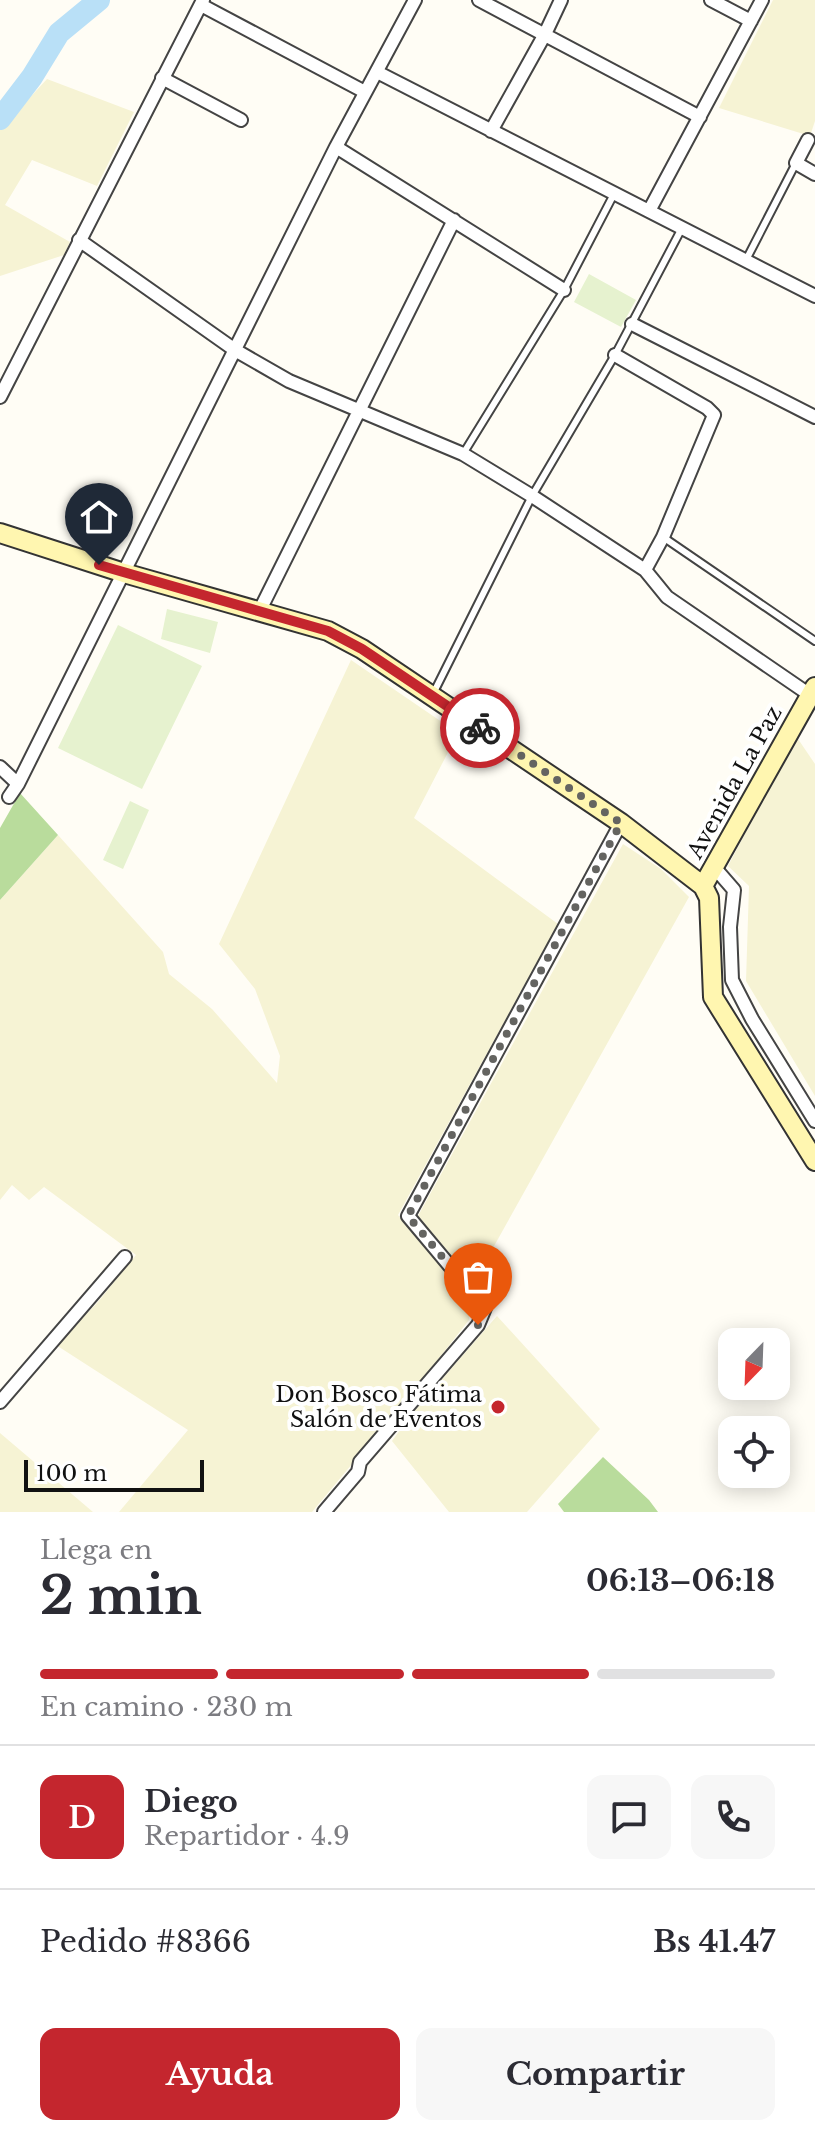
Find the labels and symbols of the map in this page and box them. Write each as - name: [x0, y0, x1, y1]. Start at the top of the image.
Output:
- pin: [65, 483, 133, 565]
- courier: [440, 688, 520, 768]
- street label: Avenida La Paz: [681, 701, 788, 864]
- pin: [444, 1243, 512, 1325]
- north arrow: [718, 1328, 790, 1400]
- place label: Don Bosco Fátima Salón de Eventos: [275, 1381, 483, 1433]
- marker: Don Bosco Fátima Salón de Eventos: [489, 1398, 507, 1416]
- scale bar: [24, 1456, 204, 1492]

